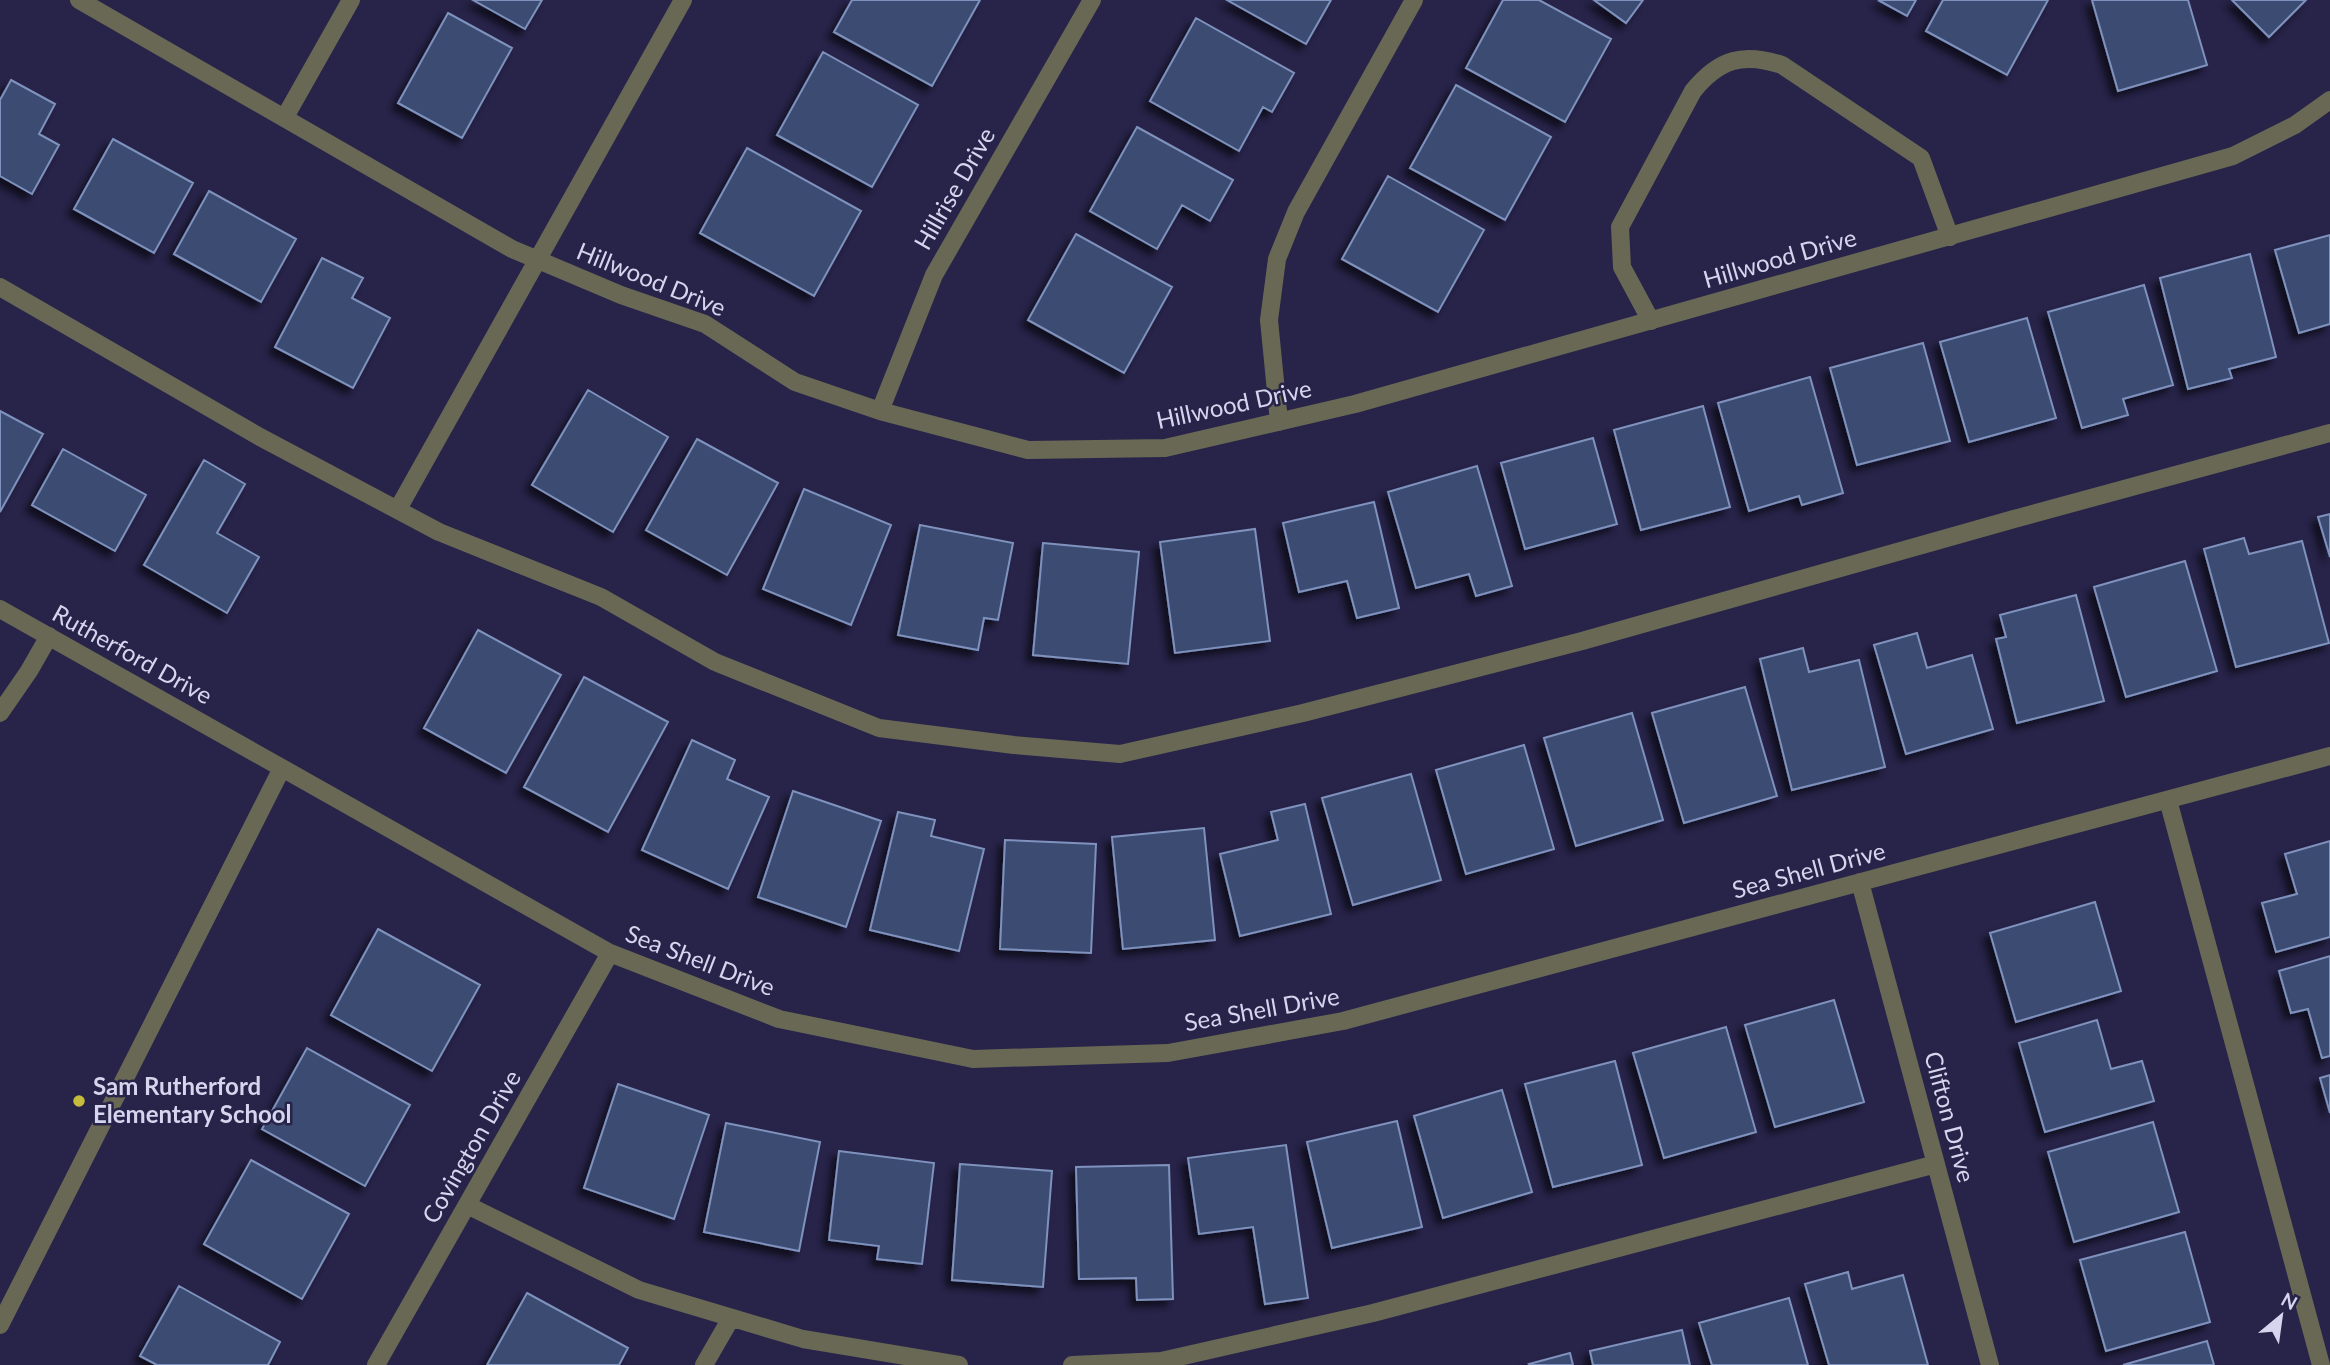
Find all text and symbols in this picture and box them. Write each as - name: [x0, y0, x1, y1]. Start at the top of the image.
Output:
- street label: Hillrise Drive: [907, 122, 1000, 254]
- street label: Hillwood Drive: [1700, 222, 1859, 293]
- street label: Hillwood Drive: [573, 236, 730, 322]
- street label: Hillwood Drive: [1153, 373, 1314, 434]
- street label: Rutherford Drive: [48, 598, 218, 710]
- street label: Sea Shell Drive: [1729, 835, 1888, 904]
- street label: Sea Shell Drive: [622, 918, 779, 1001]
- street label: Sea Shell Drive: [1182, 981, 1342, 1036]
- street label: Clifton Drive: [1919, 1048, 1982, 1185]
- street label: Covington Drive: [415, 1065, 526, 1228]
- place label: Sam Rutherford Elementary School: [93, 1071, 292, 1128]
- marker: Sam Rutherford Elementary School: [71, 1093, 87, 1109]
- north arrow: [2246, 1281, 2316, 1351]
- text: N: [2278, 1287, 2301, 1314]

